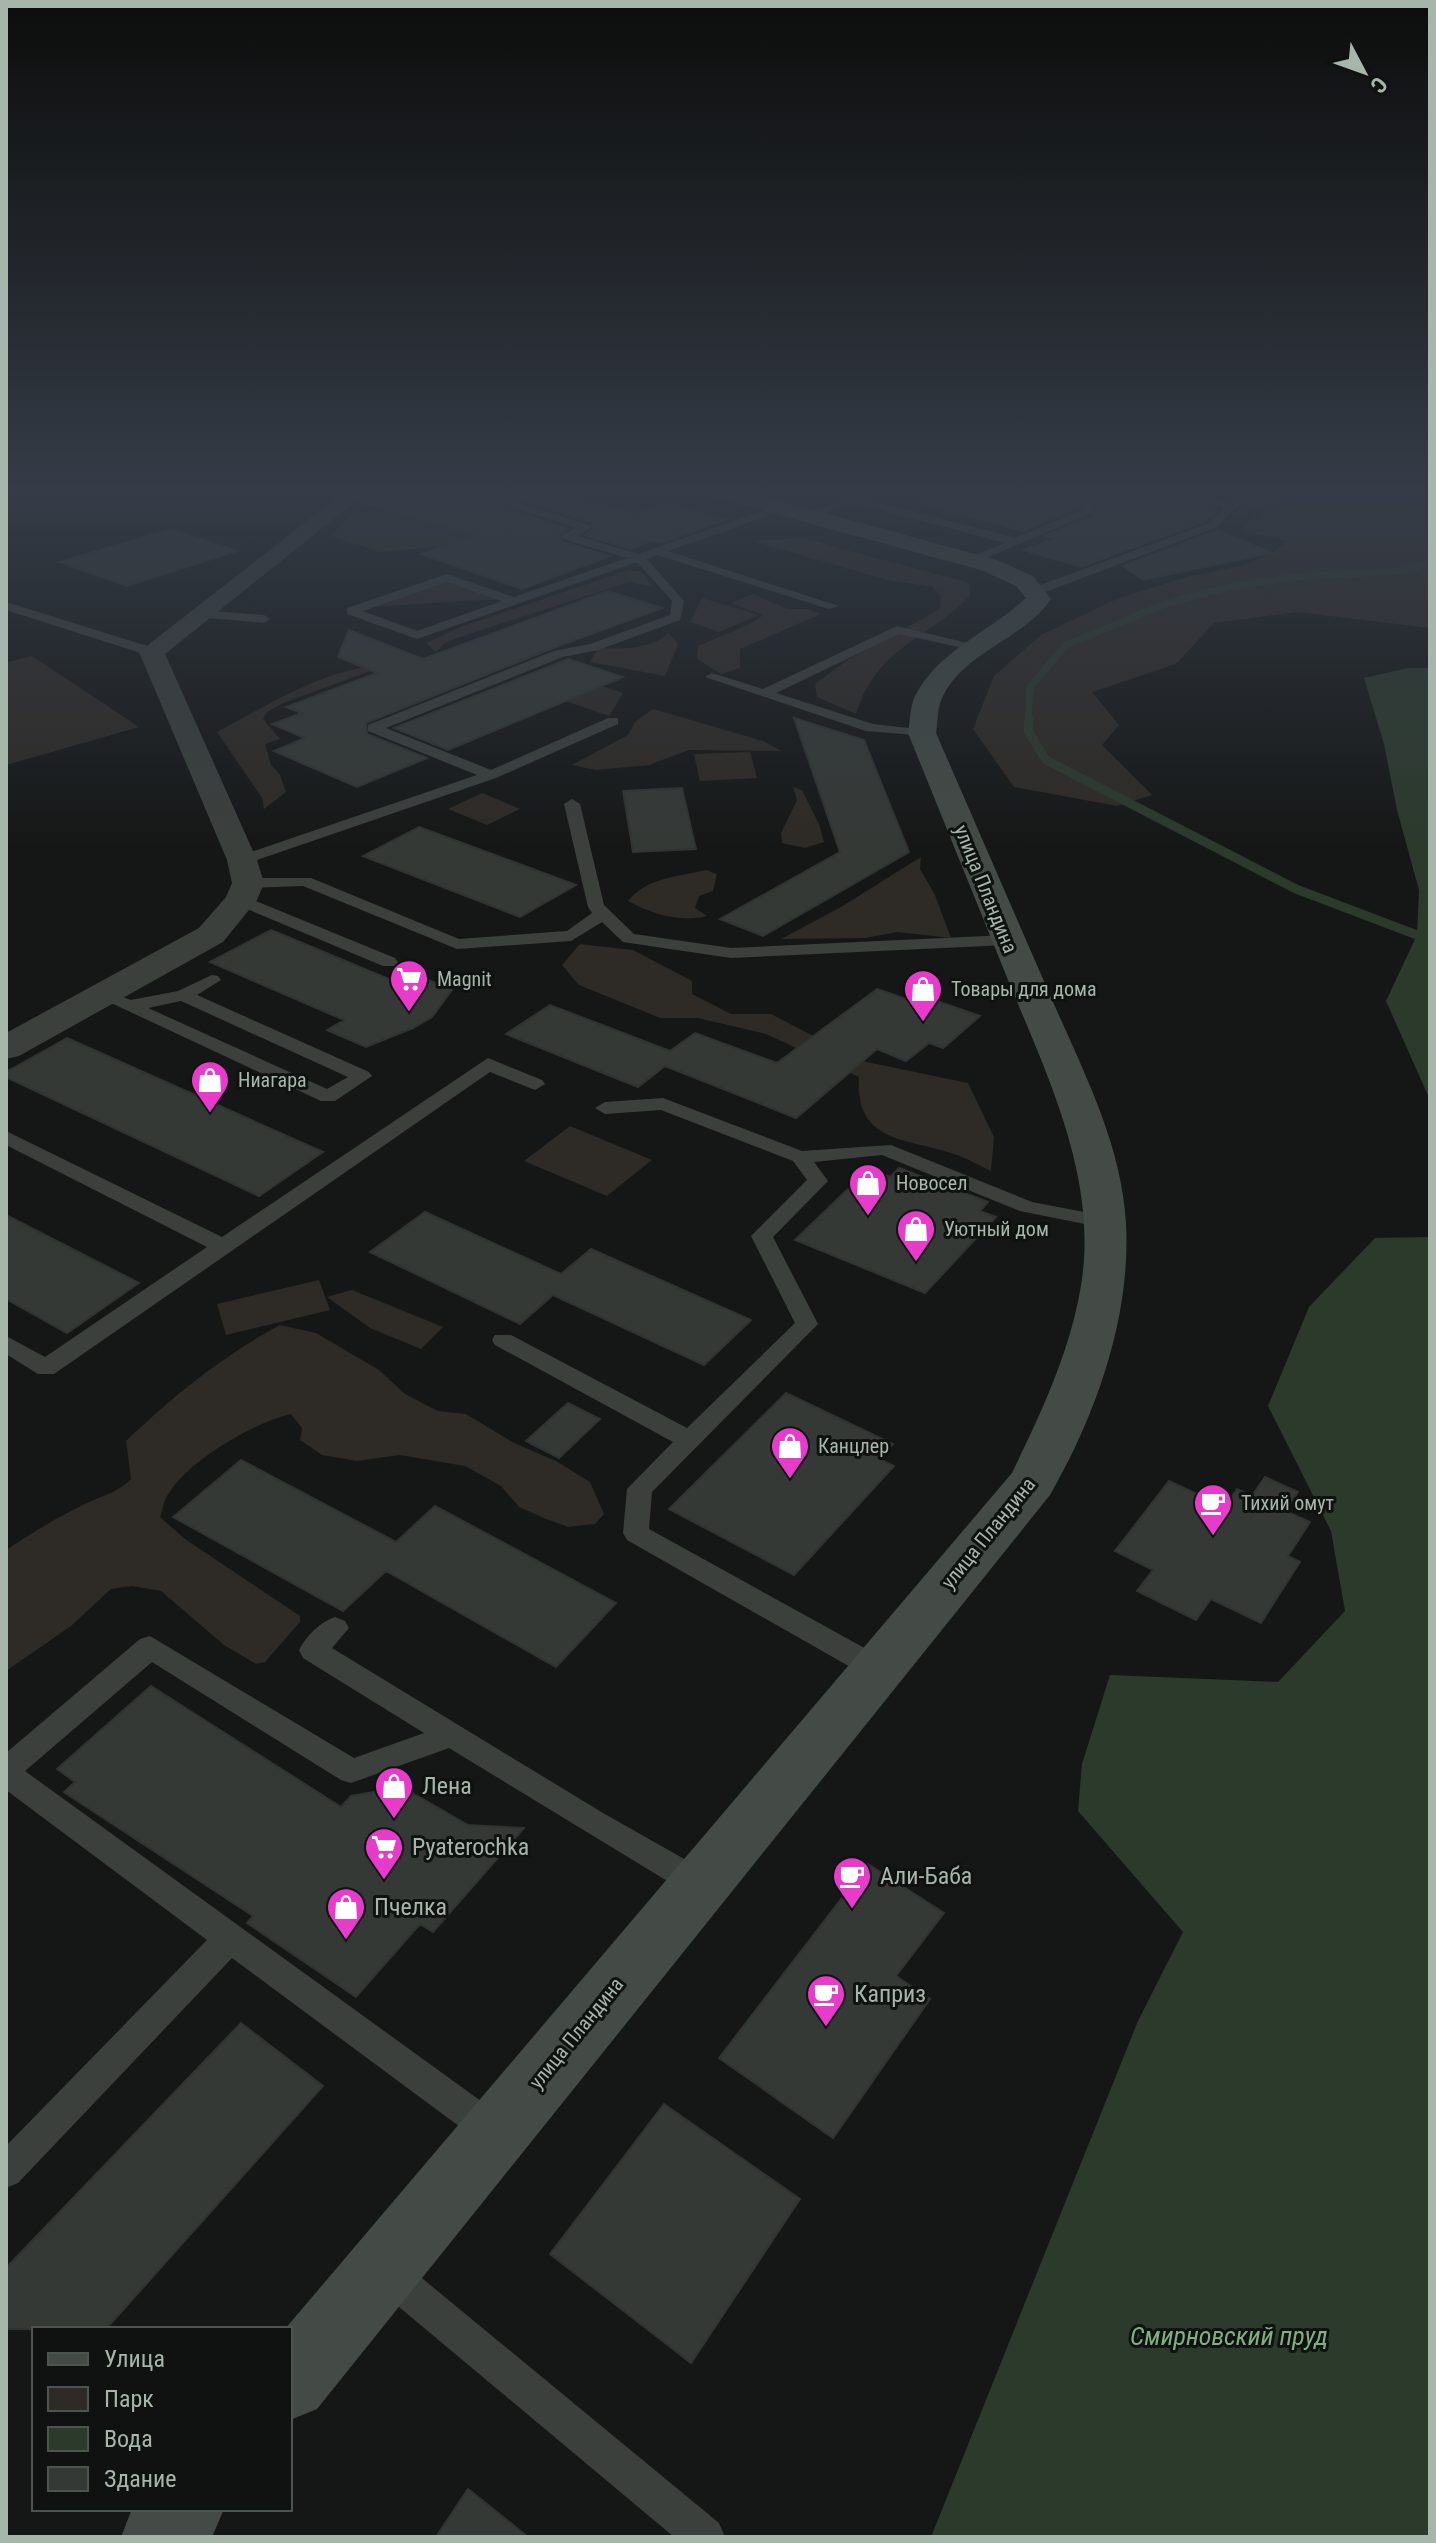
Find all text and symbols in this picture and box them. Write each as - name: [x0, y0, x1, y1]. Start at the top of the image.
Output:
- north arrow: [1324, 32, 1404, 112]
- text: С: [1365, 72, 1392, 98]
- street label: улица Пландина: [949, 821, 1023, 957]
- supermarket icon: Magnit: [388, 958, 430, 1013]
- place label: Magnit: [437, 967, 492, 991]
- shop icon: Товары для дома: [902, 968, 944, 1023]
- place label: Товары для дома: [951, 977, 1097, 1001]
- shop icon: Ниагара: [189, 1059, 231, 1114]
- place label: Ниагара: [238, 1068, 307, 1092]
- shop icon: Новосел: [847, 1162, 889, 1217]
- place label: Новосел: [896, 1171, 967, 1195]
- shop icon: Уютный дом: [895, 1208, 937, 1263]
- place label: Уютный дом: [944, 1217, 1049, 1241]
- shop icon: Канцлер: [769, 1425, 811, 1480]
- place label: Канцлер: [818, 1434, 889, 1458]
- street label: улица Пландина: [936, 1473, 1040, 1593]
- cafe icon: Тихий омут: [1192, 1482, 1234, 1537]
- place label: Тихий омут: [1241, 1491, 1334, 1515]
- shop icon: Лена: [373, 1765, 415, 1820]
- place label: Лена: [422, 1772, 472, 1800]
- supermarket icon: Pyaterochka: [363, 1826, 405, 1881]
- place label: Pyaterochka: [412, 1833, 529, 1861]
- cafe icon: Али-Баба: [831, 1855, 873, 1910]
- place label: Али-Баба: [880, 1862, 972, 1890]
- shop icon: Пчелка: [325, 1886, 367, 1941]
- place label: Пчелка: [374, 1893, 447, 1921]
- street label: улица Пландина: [524, 1973, 628, 2093]
- cafe icon: Каприз: [805, 1973, 847, 2028]
- place label: Каприз: [854, 1980, 926, 2008]
- water label: Смирновский пруд: [1130, 2321, 1328, 2351]
- legend: [32, 2327, 292, 2511]
- text: Улица: [104, 2345, 165, 2373]
- text: Парк: [104, 2385, 154, 2413]
- text: Вода: [104, 2425, 153, 2453]
- text: Здание: [104, 2465, 176, 2493]

